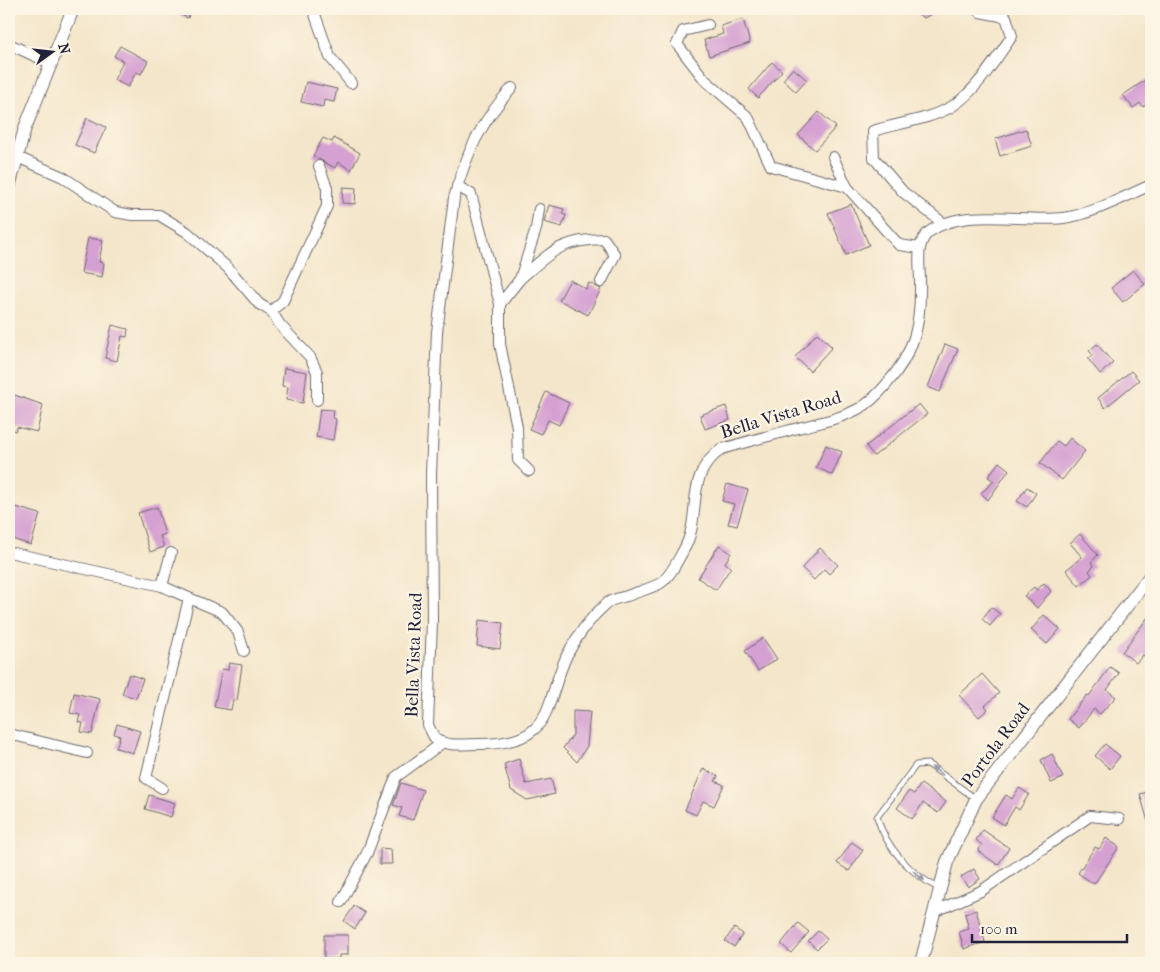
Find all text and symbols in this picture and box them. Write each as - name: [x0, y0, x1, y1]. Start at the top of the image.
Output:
- north arrow: [28, 28, 78, 78]
- text: N: [54, 41, 74, 56]
- street label: Bella Vista Road: [718, 387, 844, 443]
- street label: Bella Vista Road: [401, 592, 427, 718]
- street label: Portola Road: [958, 699, 1035, 791]
- one-way arrow: [931, 765, 944, 776]
- one-way arrow: [913, 870, 926, 881]
- scale bar: [972, 912, 1128, 944]
- text: 100 m: [980, 920, 1018, 938]

